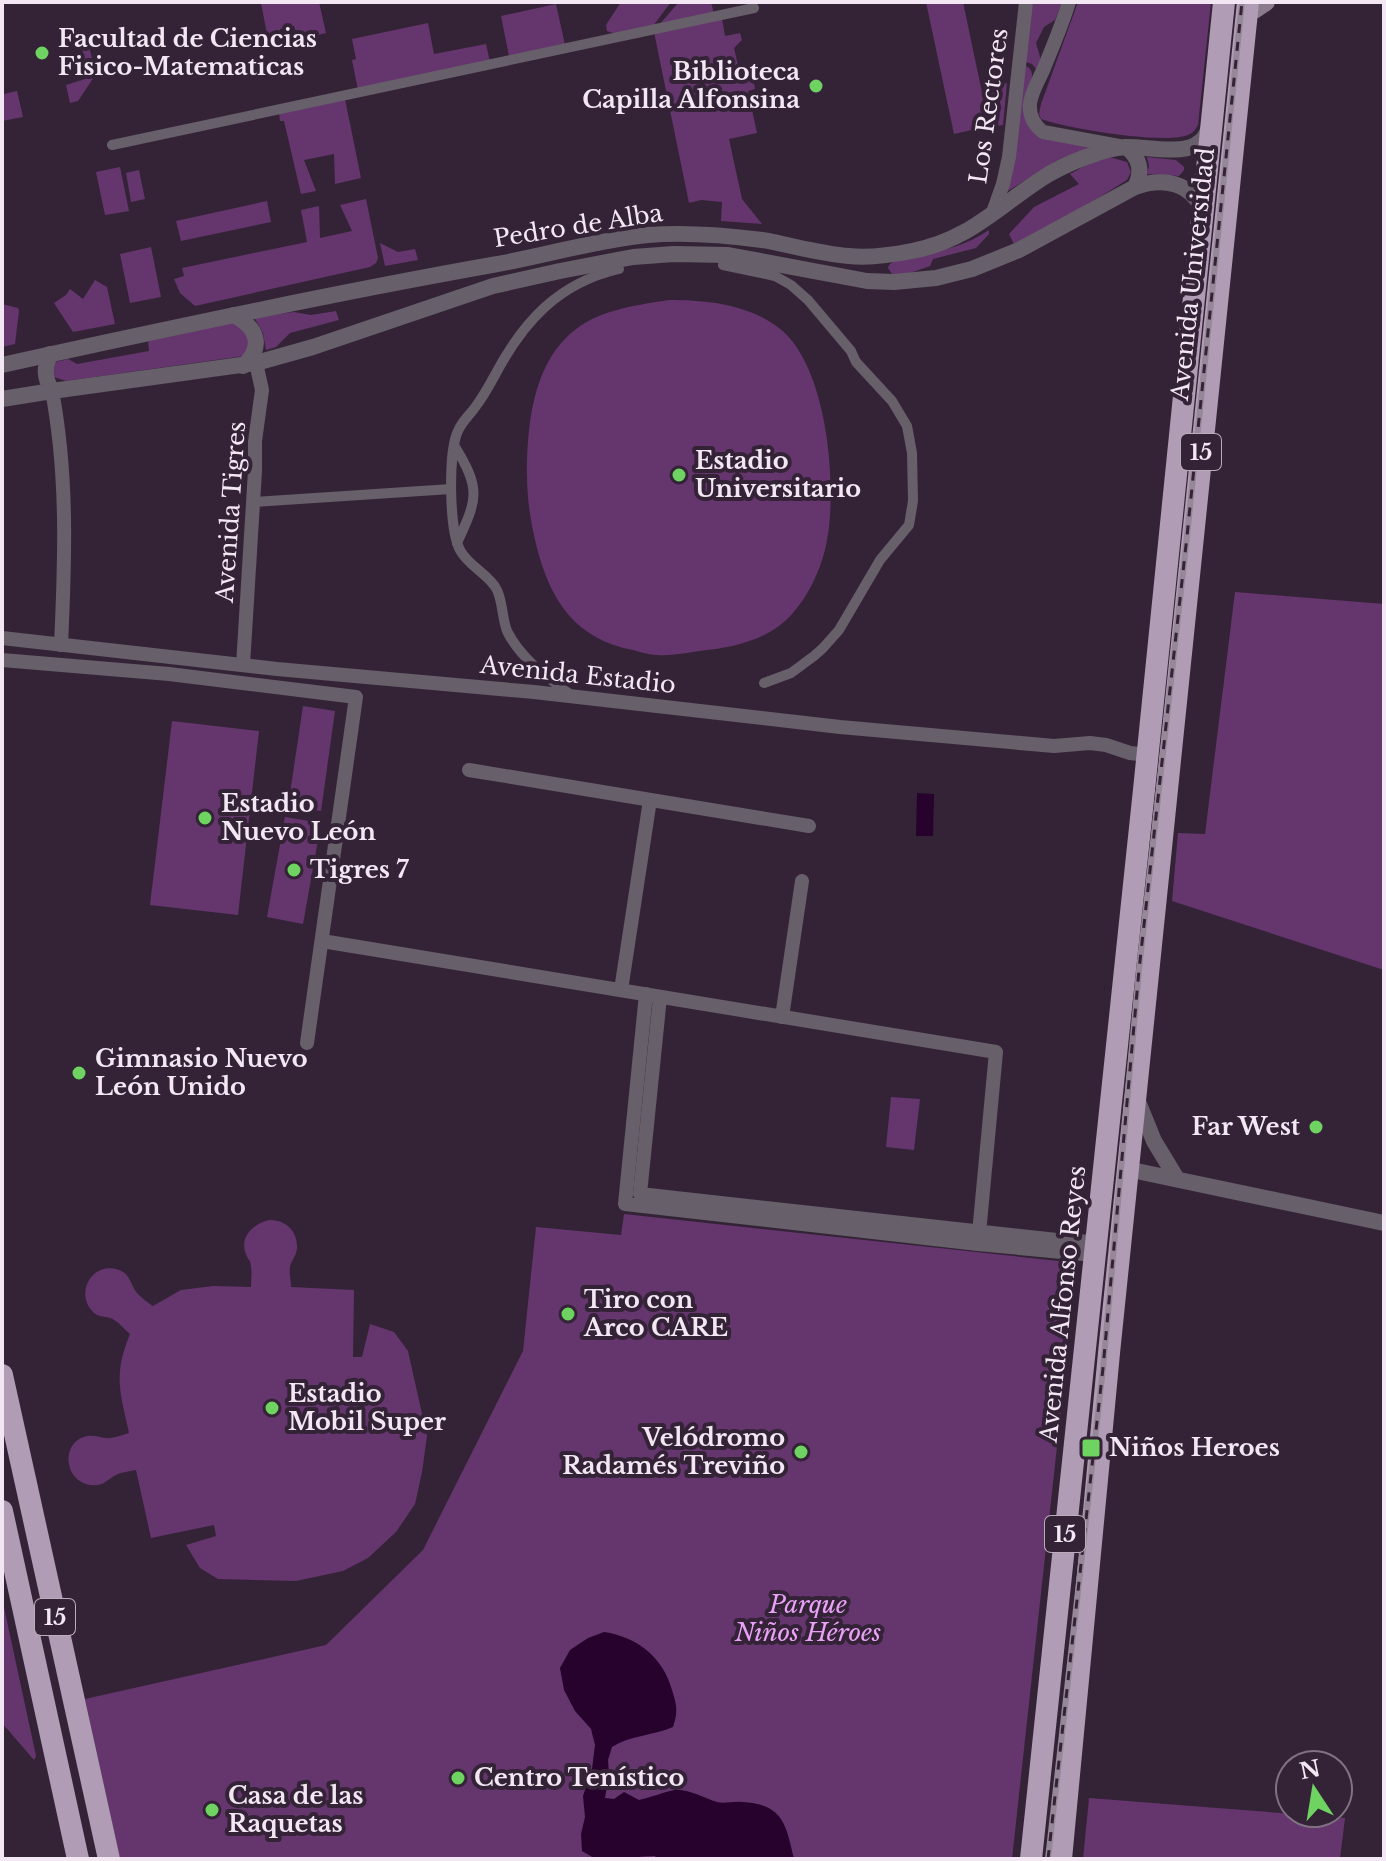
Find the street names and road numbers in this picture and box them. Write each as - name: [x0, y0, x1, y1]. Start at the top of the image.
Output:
- street label: Los Rectores: [963, 26, 1014, 186]
- street label: Avenida Universidad: [1165, 146, 1220, 403]
- street label: Pedro de Alba: [491, 198, 665, 253]
- street label: Avenida Tigres: [210, 420, 251, 605]
- road number: 15: [1181, 434, 1221, 470]
- street label: Avenida Estadio: [478, 650, 677, 699]
- street label: Avenida Alfonso Reyes: [1033, 1164, 1091, 1445]
- road number: 15: [1045, 1516, 1085, 1552]
- road number: 15: [35, 1599, 75, 1635]

